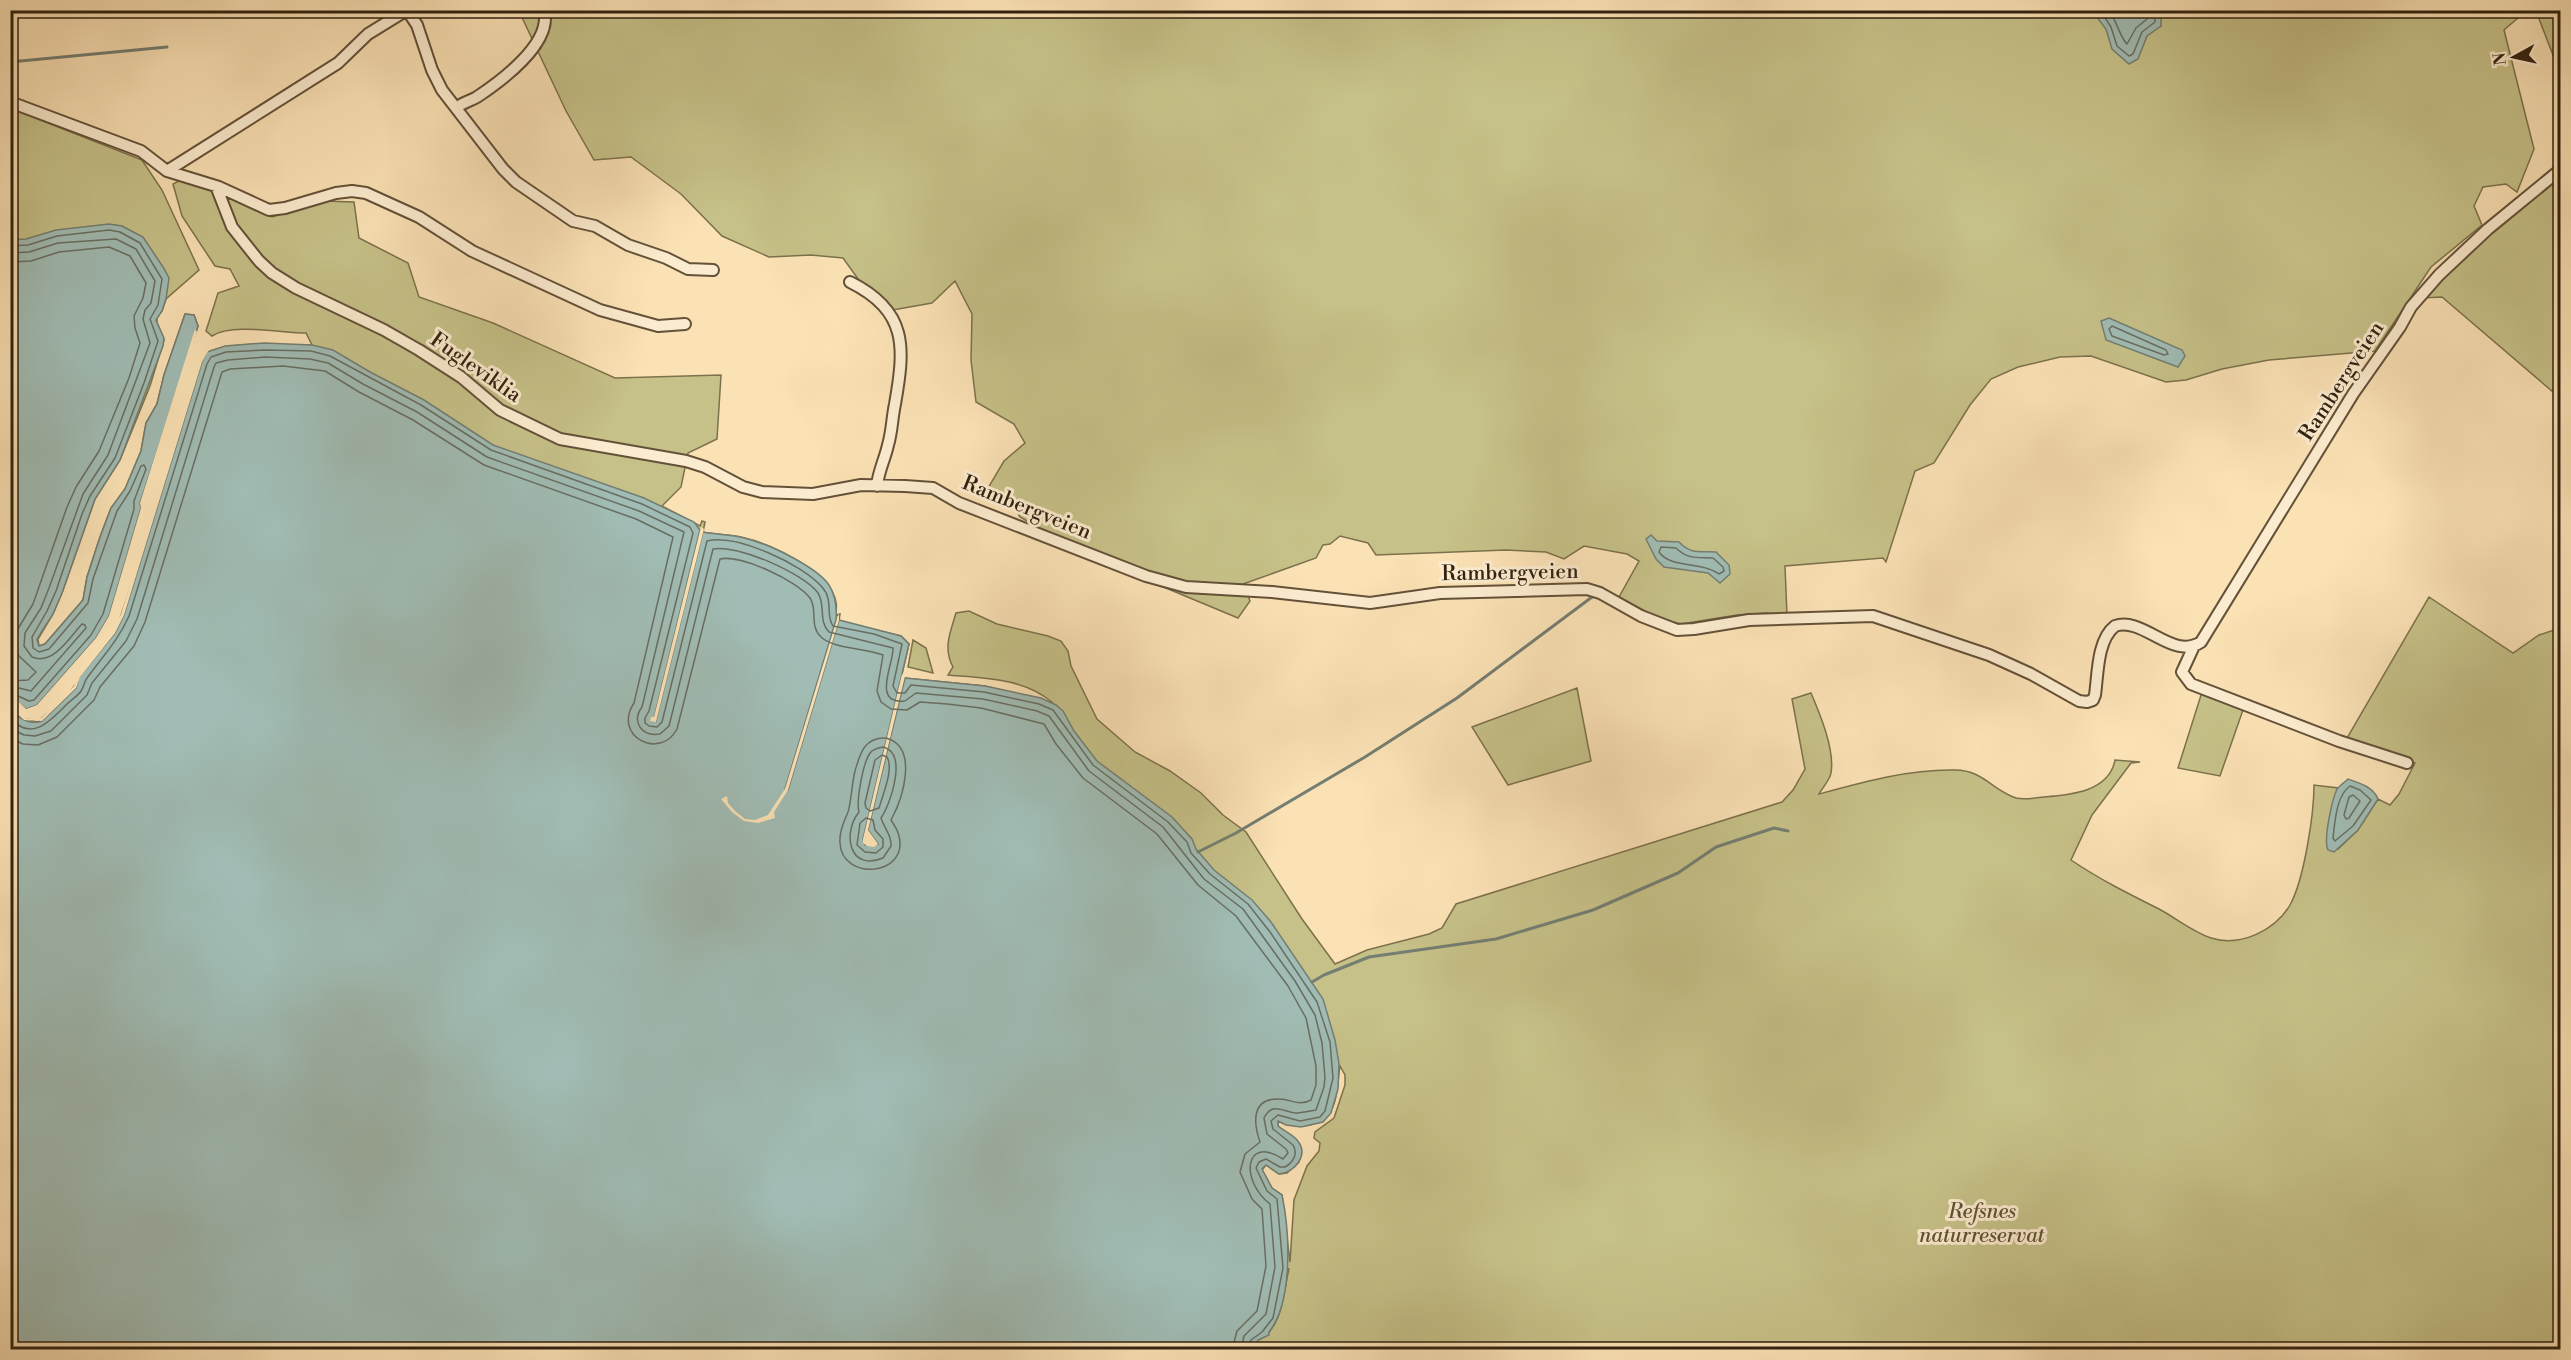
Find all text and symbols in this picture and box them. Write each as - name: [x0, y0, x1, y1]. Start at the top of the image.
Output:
- north arrow: [2484, 27, 2544, 87]
- text: N: [2489, 51, 2511, 67]
- street label: Rambergveien: [2294, 317, 2390, 446]
- street label: Fugleviklia: [425, 327, 526, 409]
- street label: Rambergveien: [958, 470, 1096, 546]
- street label: Rambergveien: [1441, 559, 1579, 587]
- park label: Refsnes naturreservat: [1919, 1199, 2046, 1249]

